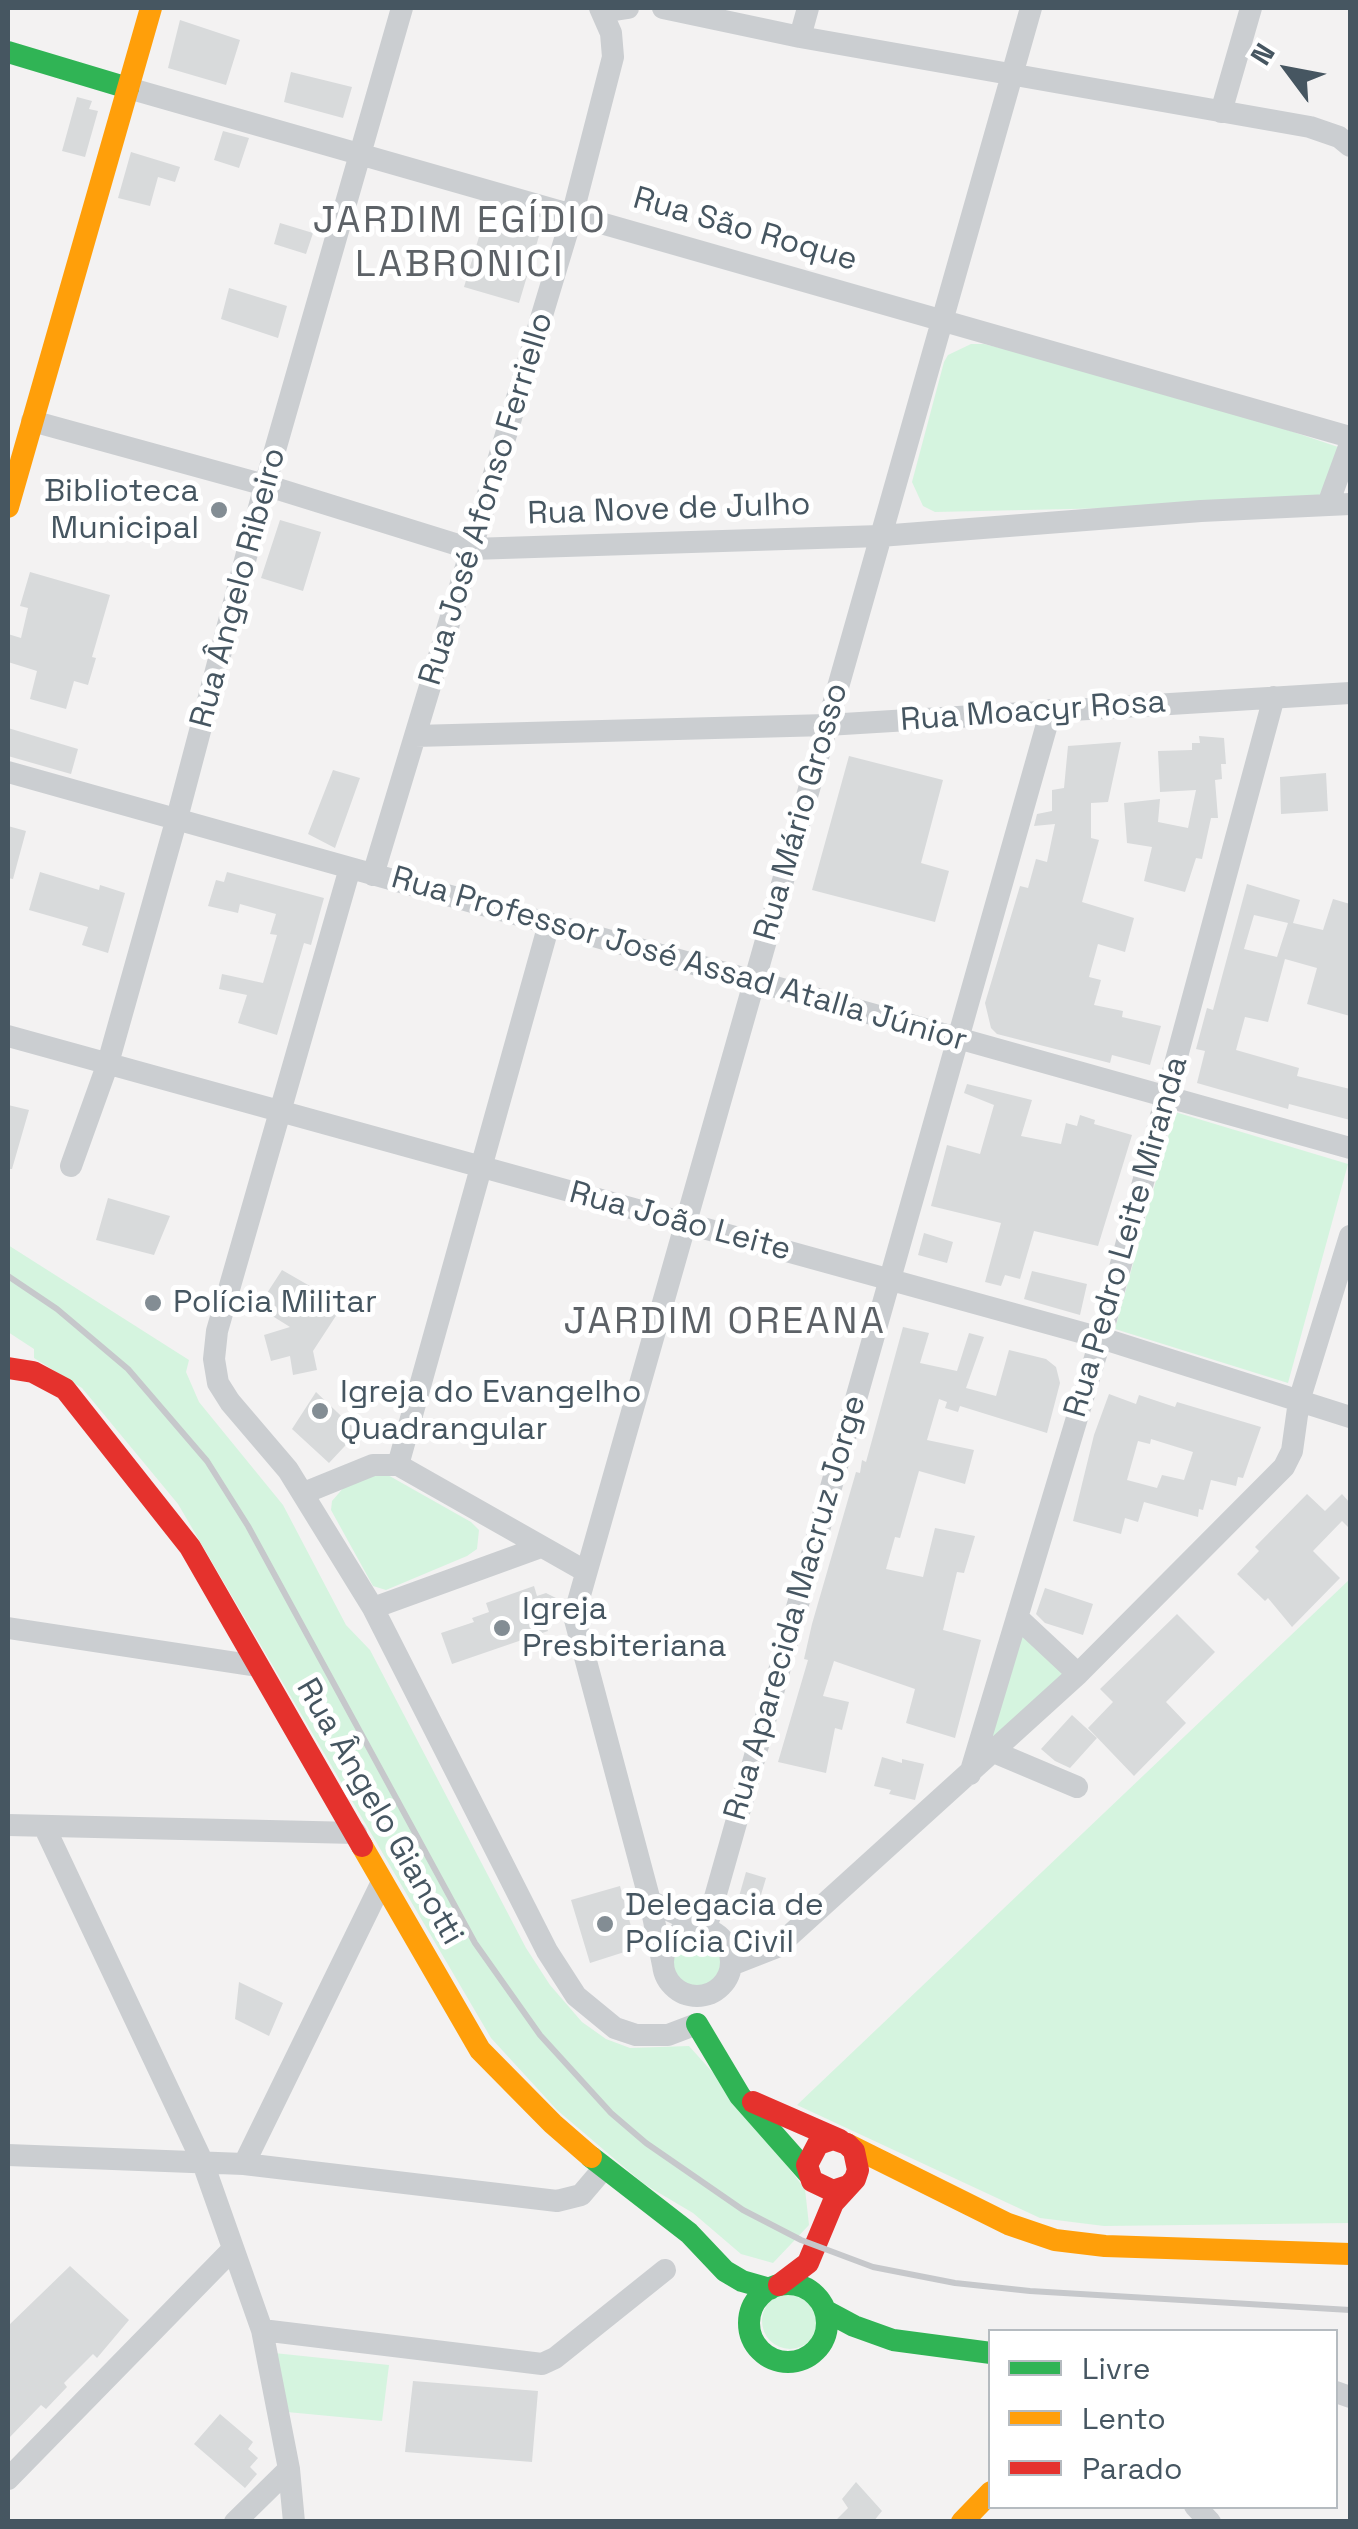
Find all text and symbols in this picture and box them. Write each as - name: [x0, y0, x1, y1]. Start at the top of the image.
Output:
- north arrow: [1238, 20, 1338, 120]
- text: N: [1242, 37, 1283, 72]
- street label: Rua São Roque: [629, 180, 861, 280]
- district label: JARDIM EGÍDIO LABRONICI: [313, 199, 607, 288]
- street label: Rua José Afonso Ferriello: [412, 308, 562, 690]
- street label: Rua Ângelo Ribeiro: [183, 444, 295, 732]
- place label: Biblioteca Municipal: [44, 473, 199, 548]
- street label: Rua Nove de Julho: [527, 486, 811, 534]
- marker: Biblioteca Municipal: [208, 499, 230, 521]
- street label: Rua Mário Grosso: [747, 679, 857, 945]
- street label: Rua Moacyr Rosa: [899, 684, 1167, 740]
- street label: Rua Professor José Assad Atalla Júnior: [387, 859, 971, 1061]
- street label: Rua Pedro Leite Miranda: [1057, 1052, 1197, 1422]
- street label: Rua João Leite: [565, 1174, 795, 1270]
- place label: Polícia Militar: [173, 1284, 377, 1322]
- marker: Polícia Militar: [142, 1292, 164, 1314]
- district label: JARDIM OREANA: [564, 1300, 886, 1346]
- place label: Igreja do Evangelho Quadrangular: [340, 1374, 641, 1449]
- street label: Rua Aparecida Macruz Jorge: [717, 1391, 875, 1825]
- marker: Igreja do Evangelho Quadrangular: [309, 1400, 331, 1422]
- place label: Igreja Presbiteriana: [522, 1591, 726, 1666]
- marker: Igreja Presbiteriana: [491, 1617, 513, 1639]
- street label: Rua Ângelo Gianotti: [287, 1672, 471, 1952]
- place label: Delegacia de Polícia Civil: [625, 1887, 824, 1962]
- marker: Delegacia de Polícia Civil: [594, 1913, 616, 1935]
- legend: [988, 2329, 1338, 2509]
- text: Livre: [1082, 2349, 1150, 2388]
- text: Lento: [1082, 2399, 1166, 2438]
- text: Parado: [1082, 2449, 1182, 2488]

